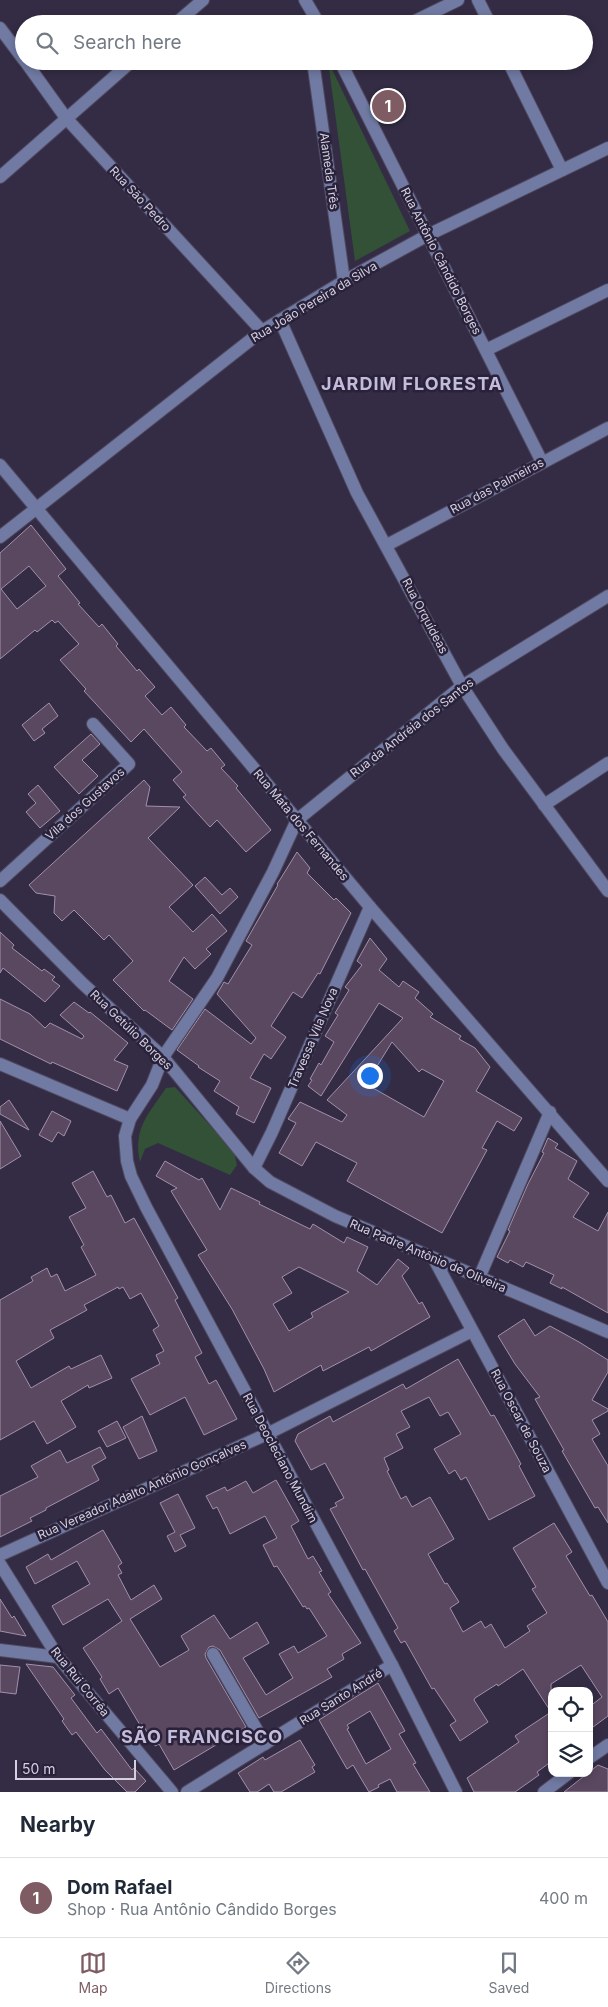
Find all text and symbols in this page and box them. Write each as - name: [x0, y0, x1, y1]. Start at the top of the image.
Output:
- search box: [15, 15, 593, 70]
- icon: search: [33, 29, 61, 57]
- text: Search here: [73, 31, 182, 54]
- pin: 1: [372, 87, 404, 125]
- street label: Alameda Três: [317, 131, 342, 210]
- street label: Rua São Pedro: [106, 163, 174, 234]
- street label: Rua Antônio Cândido Borges: [398, 185, 485, 337]
- street label: Rua João Pereira da Silva: [248, 258, 379, 345]
- district label: JARDIM FLORESTA: [321, 373, 503, 394]
- street label: Rua das Palmeiras: [447, 455, 546, 517]
- street label: Rua Orquídeas: [399, 575, 452, 656]
- street label: Rua da Andréia dos Santos: [347, 675, 476, 780]
- street label: Vila dos Gustavos: [42, 764, 127, 843]
- street label: Rua Mata dos Fernandes: [250, 766, 352, 883]
- street label: Travessa Vila Nova: [285, 985, 341, 1090]
- street label: Rua Getúlio Borges: [87, 987, 176, 1073]
- your location: [357, 1063, 383, 1089]
- street label: Rua Padre Antônio de Oliveira: [348, 1216, 509, 1295]
- street label: Rua Oscar de Souza: [488, 1366, 555, 1475]
- street label: Rua Deocleciano Mundim: [240, 1390, 321, 1525]
- street label: Rua Vereador Adalto Antônio Gonçalves: [35, 1437, 248, 1543]
- street label: Rua Rui Corrêa: [48, 1644, 113, 1719]
- street label: Rua Santo André: [297, 1665, 385, 1728]
- map controls: [548, 1687, 593, 1777]
- button: locate: [548, 1687, 593, 1732]
- district label: SÃO FRANCISCO: [121, 1726, 283, 1747]
- button: layers: [548, 1732, 593, 1777]
- scale bar: [15, 1757, 136, 1780]
- text: 50 m: [22, 1760, 56, 1777]
- text: Nearby: [20, 1812, 95, 1837]
- text: Dom Rafael: [67, 1876, 172, 1899]
- text: 1: [33, 1888, 39, 1908]
- text: 400 m: [539, 1888, 588, 1908]
- text: Shop · Rua Antônio Cândido Borges: [67, 1899, 337, 1919]
- tab: Map: [79, 1949, 108, 1996]
- tab: Directions: [265, 1949, 331, 1996]
- tab: Saved: [488, 1949, 529, 1996]

